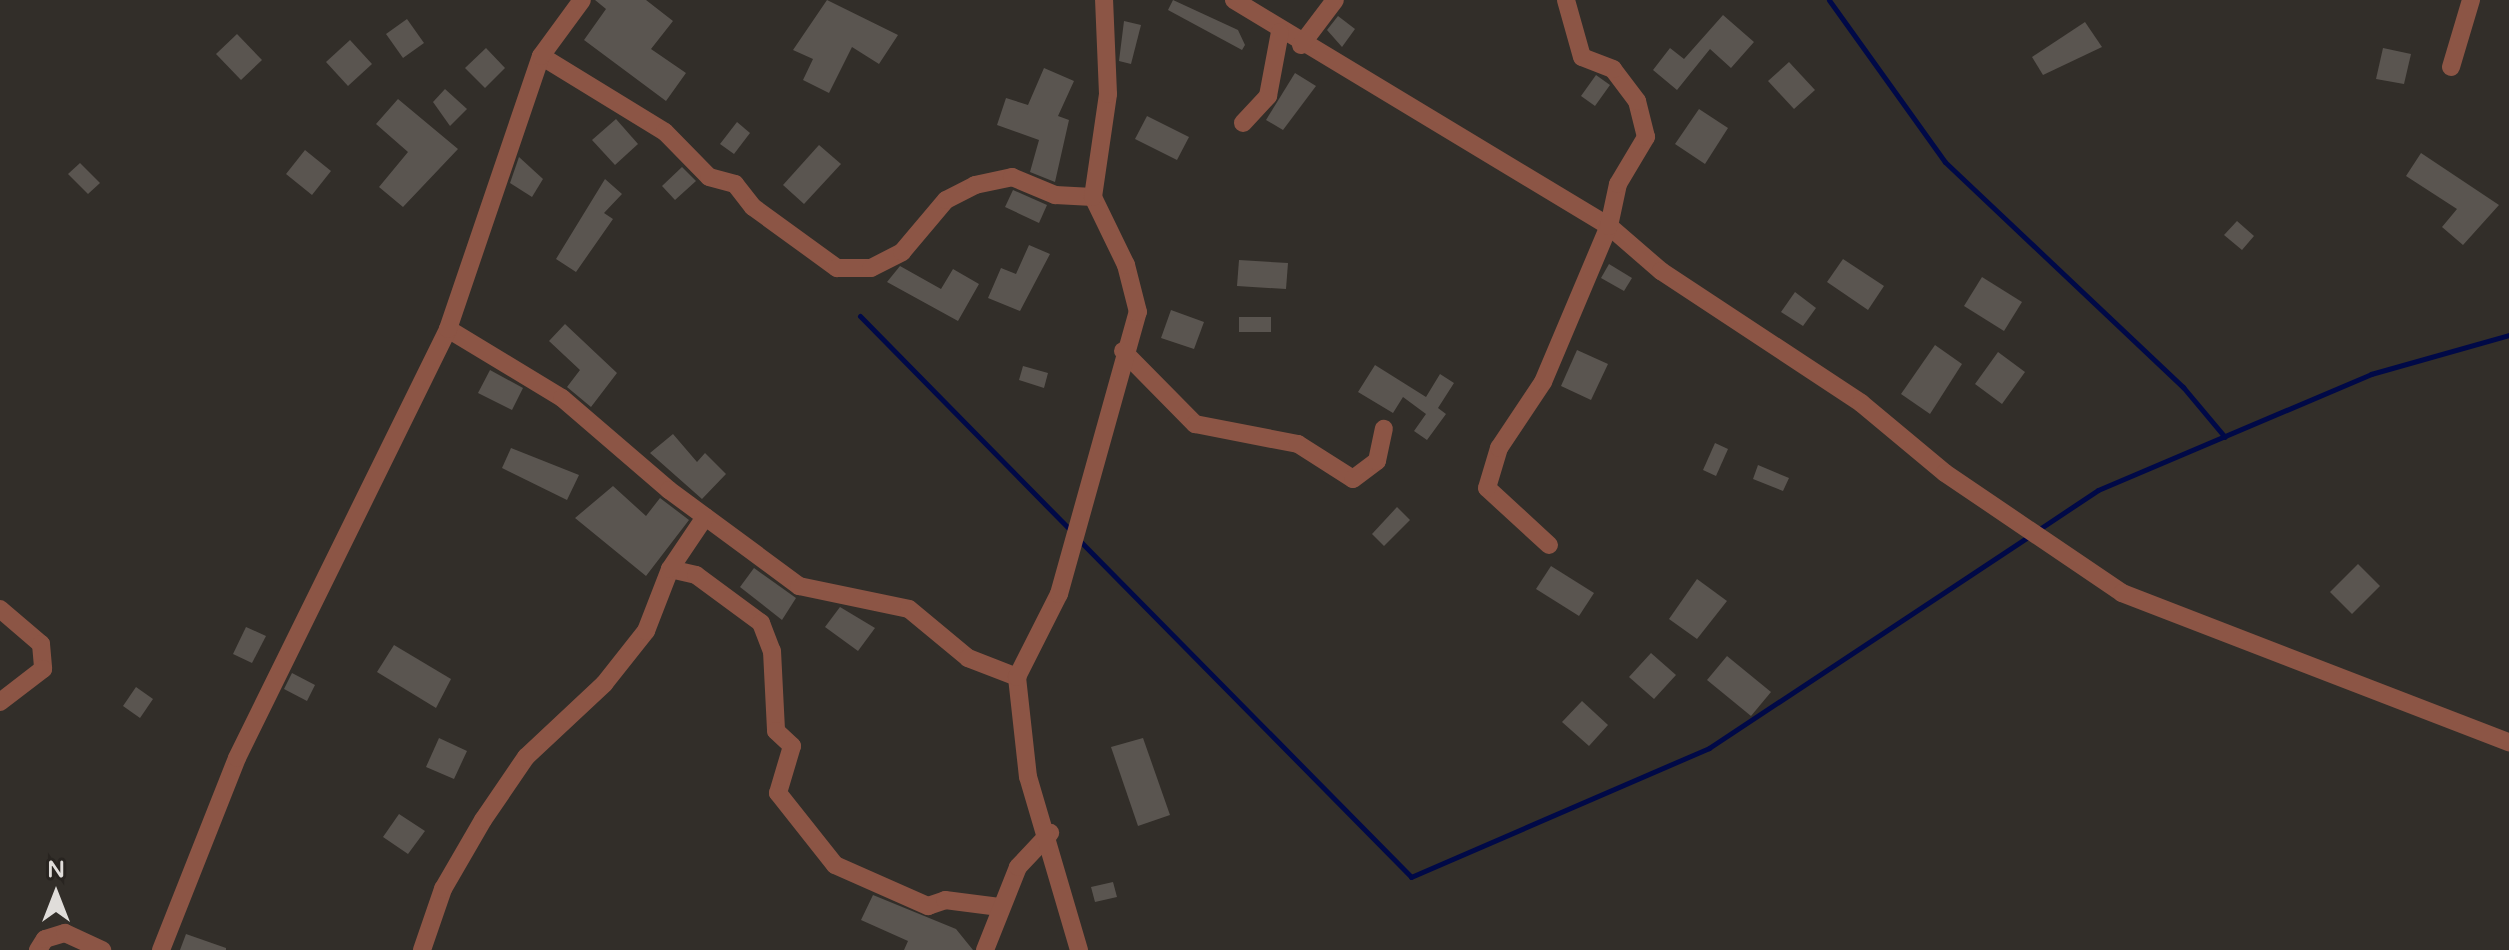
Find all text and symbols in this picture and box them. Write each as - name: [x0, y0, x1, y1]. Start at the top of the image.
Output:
- north arrow: [16, 854, 96, 934]
- text: N: [47, 857, 65, 883]

